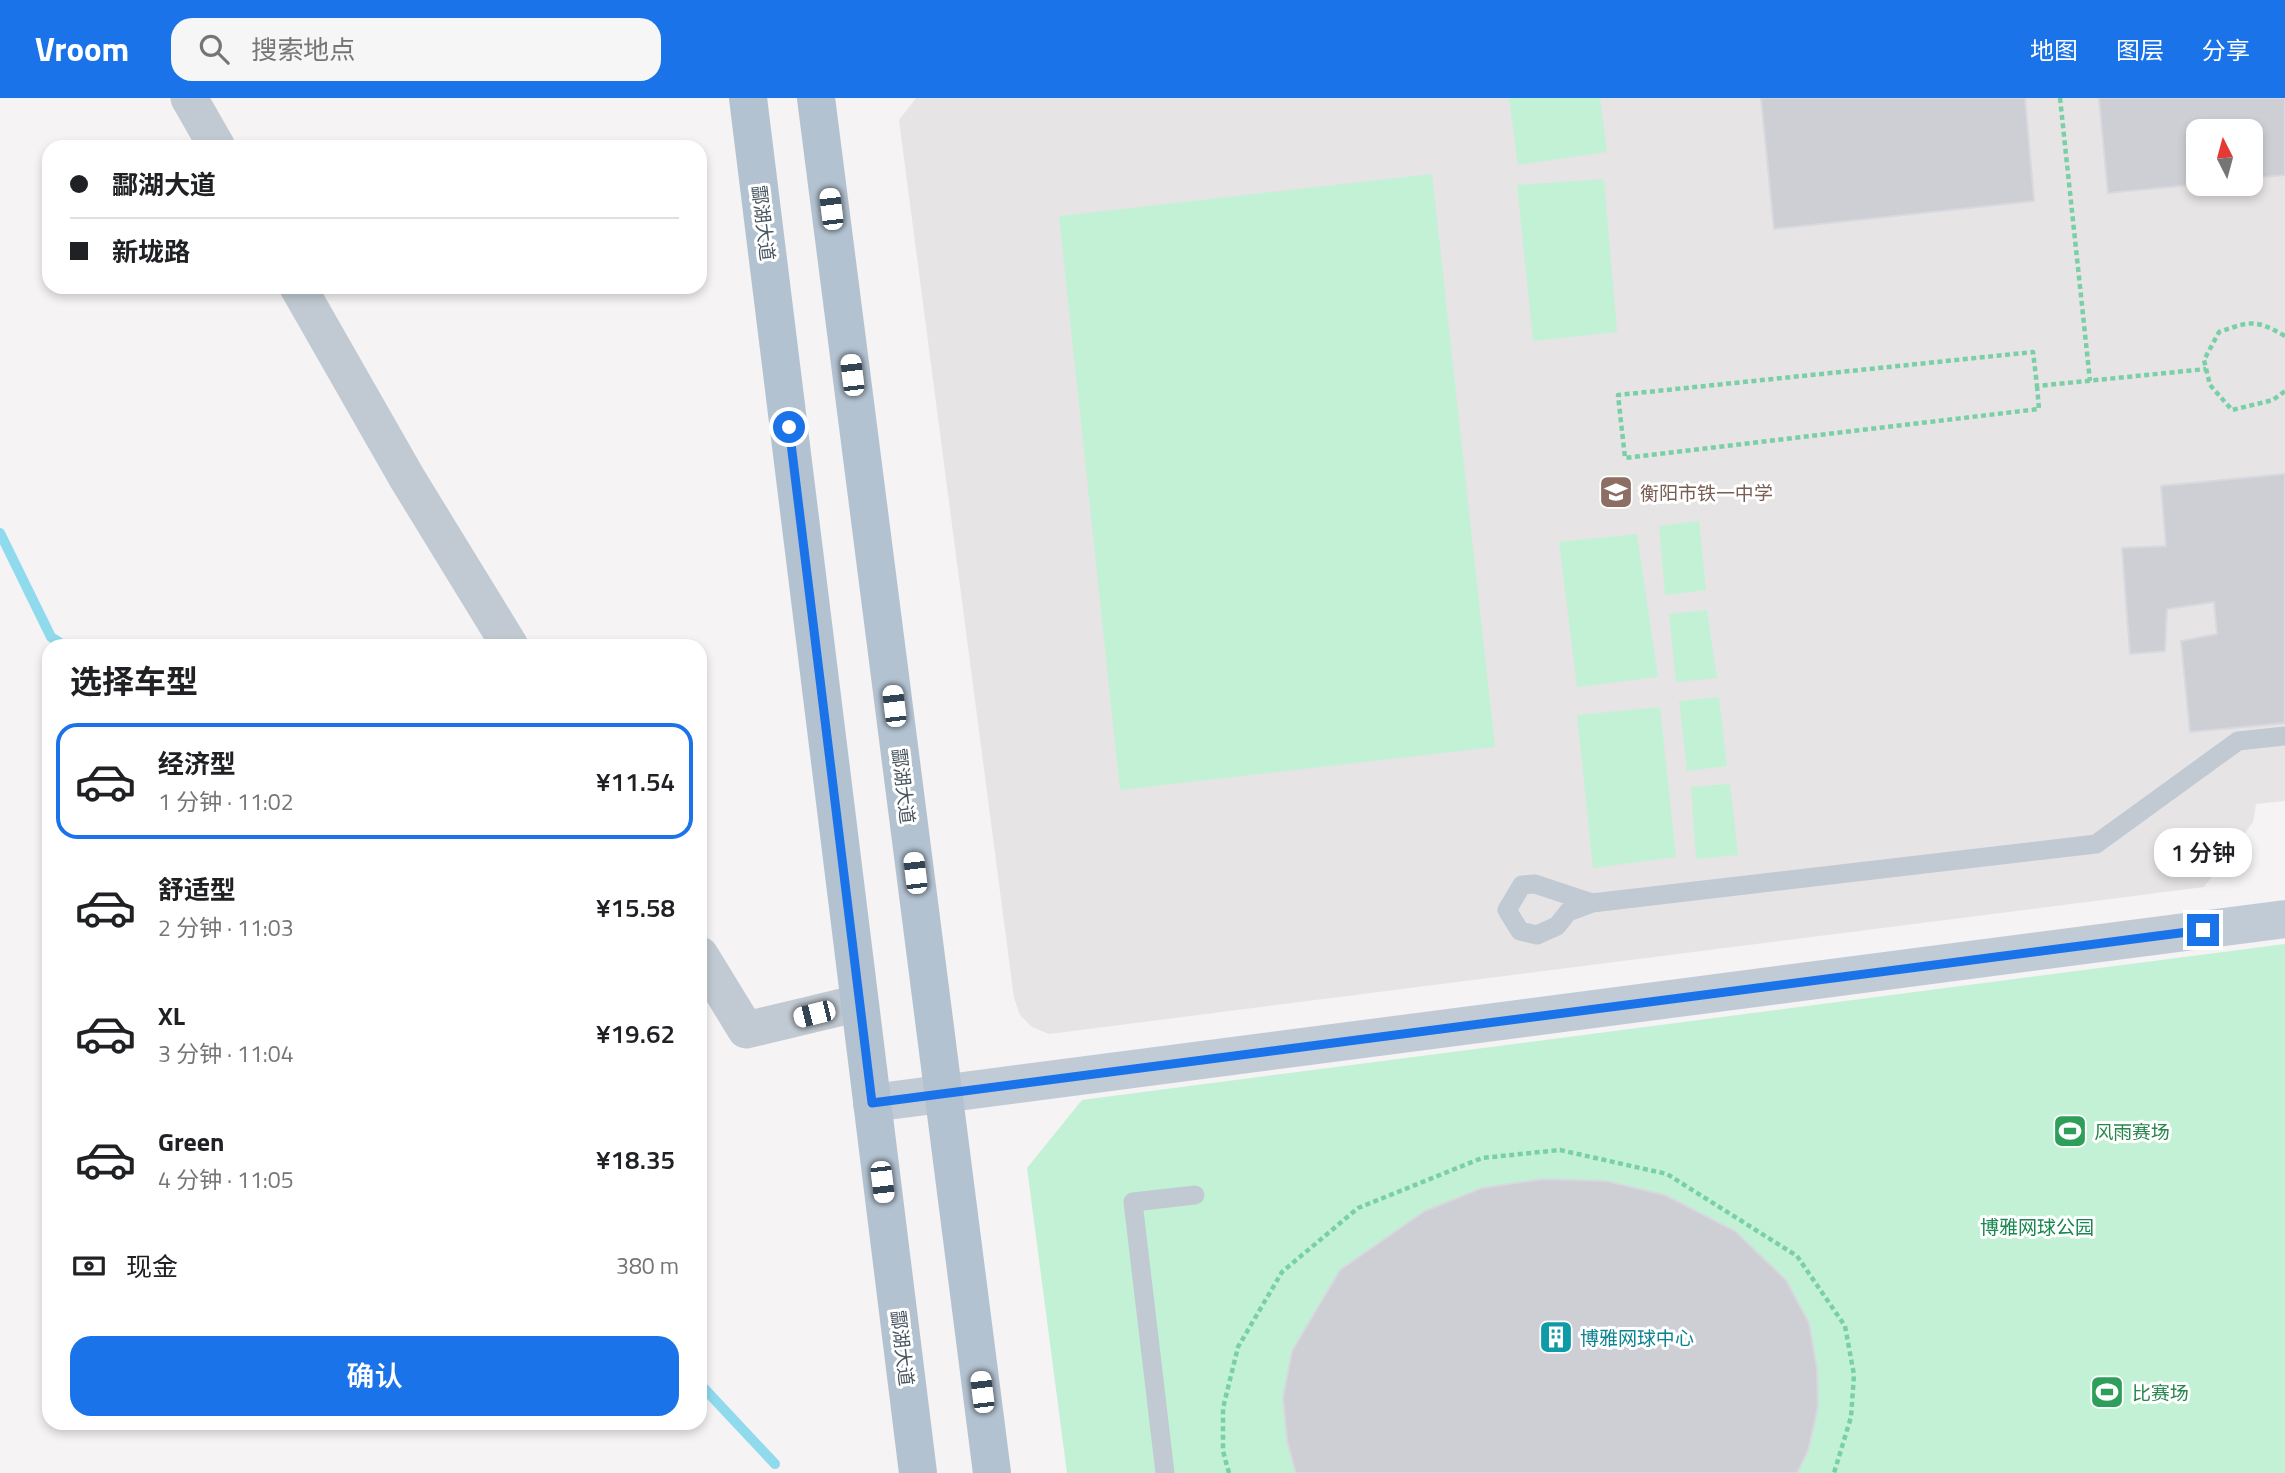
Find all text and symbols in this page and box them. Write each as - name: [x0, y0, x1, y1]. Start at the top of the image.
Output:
- search box: [171, 18, 661, 81]
- text: Vroom: [35, 24, 129, 74]
- icon: search: [195, 30, 233, 68]
- text: 搜索地点: [251, 30, 355, 69]
- text: 地图: [2030, 32, 2078, 68]
- text: 图层: [2116, 32, 2164, 68]
- text: 分享: [2202, 32, 2250, 68]
- north arrow: [2186, 119, 2263, 196]
- map controls: [2186, 119, 2263, 196]
- text: 酃湖大道: [112, 165, 216, 204]
- street label: 酃湖大道: [745, 184, 783, 262]
- car: [819, 187, 844, 231]
- text: 新垅路: [112, 232, 190, 271]
- car: [840, 353, 865, 397]
- route start: [773, 411, 805, 443]
- school or university icon: 衡阳市铁一中学: [1597, 473, 1635, 511]
- place label: 衡阳市铁一中学: [1640, 478, 1773, 507]
- text: 选择车型: [70, 657, 198, 705]
- car: [882, 684, 907, 728]
- text: 经济型: [158, 744, 236, 783]
- street label: 酃湖大道: [885, 747, 923, 825]
- icon: car: [74, 750, 137, 813]
- text: ¥11.54: [596, 762, 675, 801]
- text: 1 分钟 · 11:02: [158, 784, 294, 819]
- callout: 1 分钟: [2154, 828, 2252, 878]
- text: 1 分钟: [2171, 835, 2235, 870]
- car: [903, 851, 928, 895]
- text: 舒适型: [158, 870, 236, 909]
- icon: car: [74, 876, 137, 939]
- text: ¥15.58: [596, 888, 675, 927]
- text: 2 分钟 · 11:03: [158, 910, 294, 945]
- route end: [2187, 914, 2219, 946]
- text: XL: [158, 996, 185, 1035]
- car: [792, 999, 837, 1029]
- icon: car: [74, 1002, 137, 1065]
- text: ¥19.62: [596, 1014, 675, 1053]
- text: 3 分钟 · 11:04: [158, 1036, 294, 1071]
- sports icon: 风雨赛场: [2051, 1112, 2089, 1150]
- place label: 风雨赛场: [2094, 1117, 2170, 1146]
- text: Green: [158, 1122, 224, 1161]
- icon: car: [74, 1128, 137, 1191]
- text: ¥18.35: [596, 1140, 675, 1179]
- car: [870, 1160, 895, 1204]
- text: 4 分钟 · 11:05: [158, 1162, 294, 1197]
- park label: 博雅网球公园: [1980, 1212, 2094, 1241]
- icon: cash: [70, 1247, 108, 1285]
- text: 现金: [126, 1247, 178, 1286]
- text: 380 m: [616, 1248, 679, 1283]
- street label: 酃湖大道: [884, 1309, 922, 1387]
- building icon: 博雅网球中心: [1537, 1318, 1575, 1356]
- place label: 博雅网球中心: [1580, 1323, 1694, 1352]
- button: 确认: [70, 1336, 679, 1416]
- car: [970, 1370, 995, 1414]
- sports icon: 比赛场: [2088, 1373, 2126, 1411]
- place label: 比赛场: [2132, 1378, 2189, 1407]

